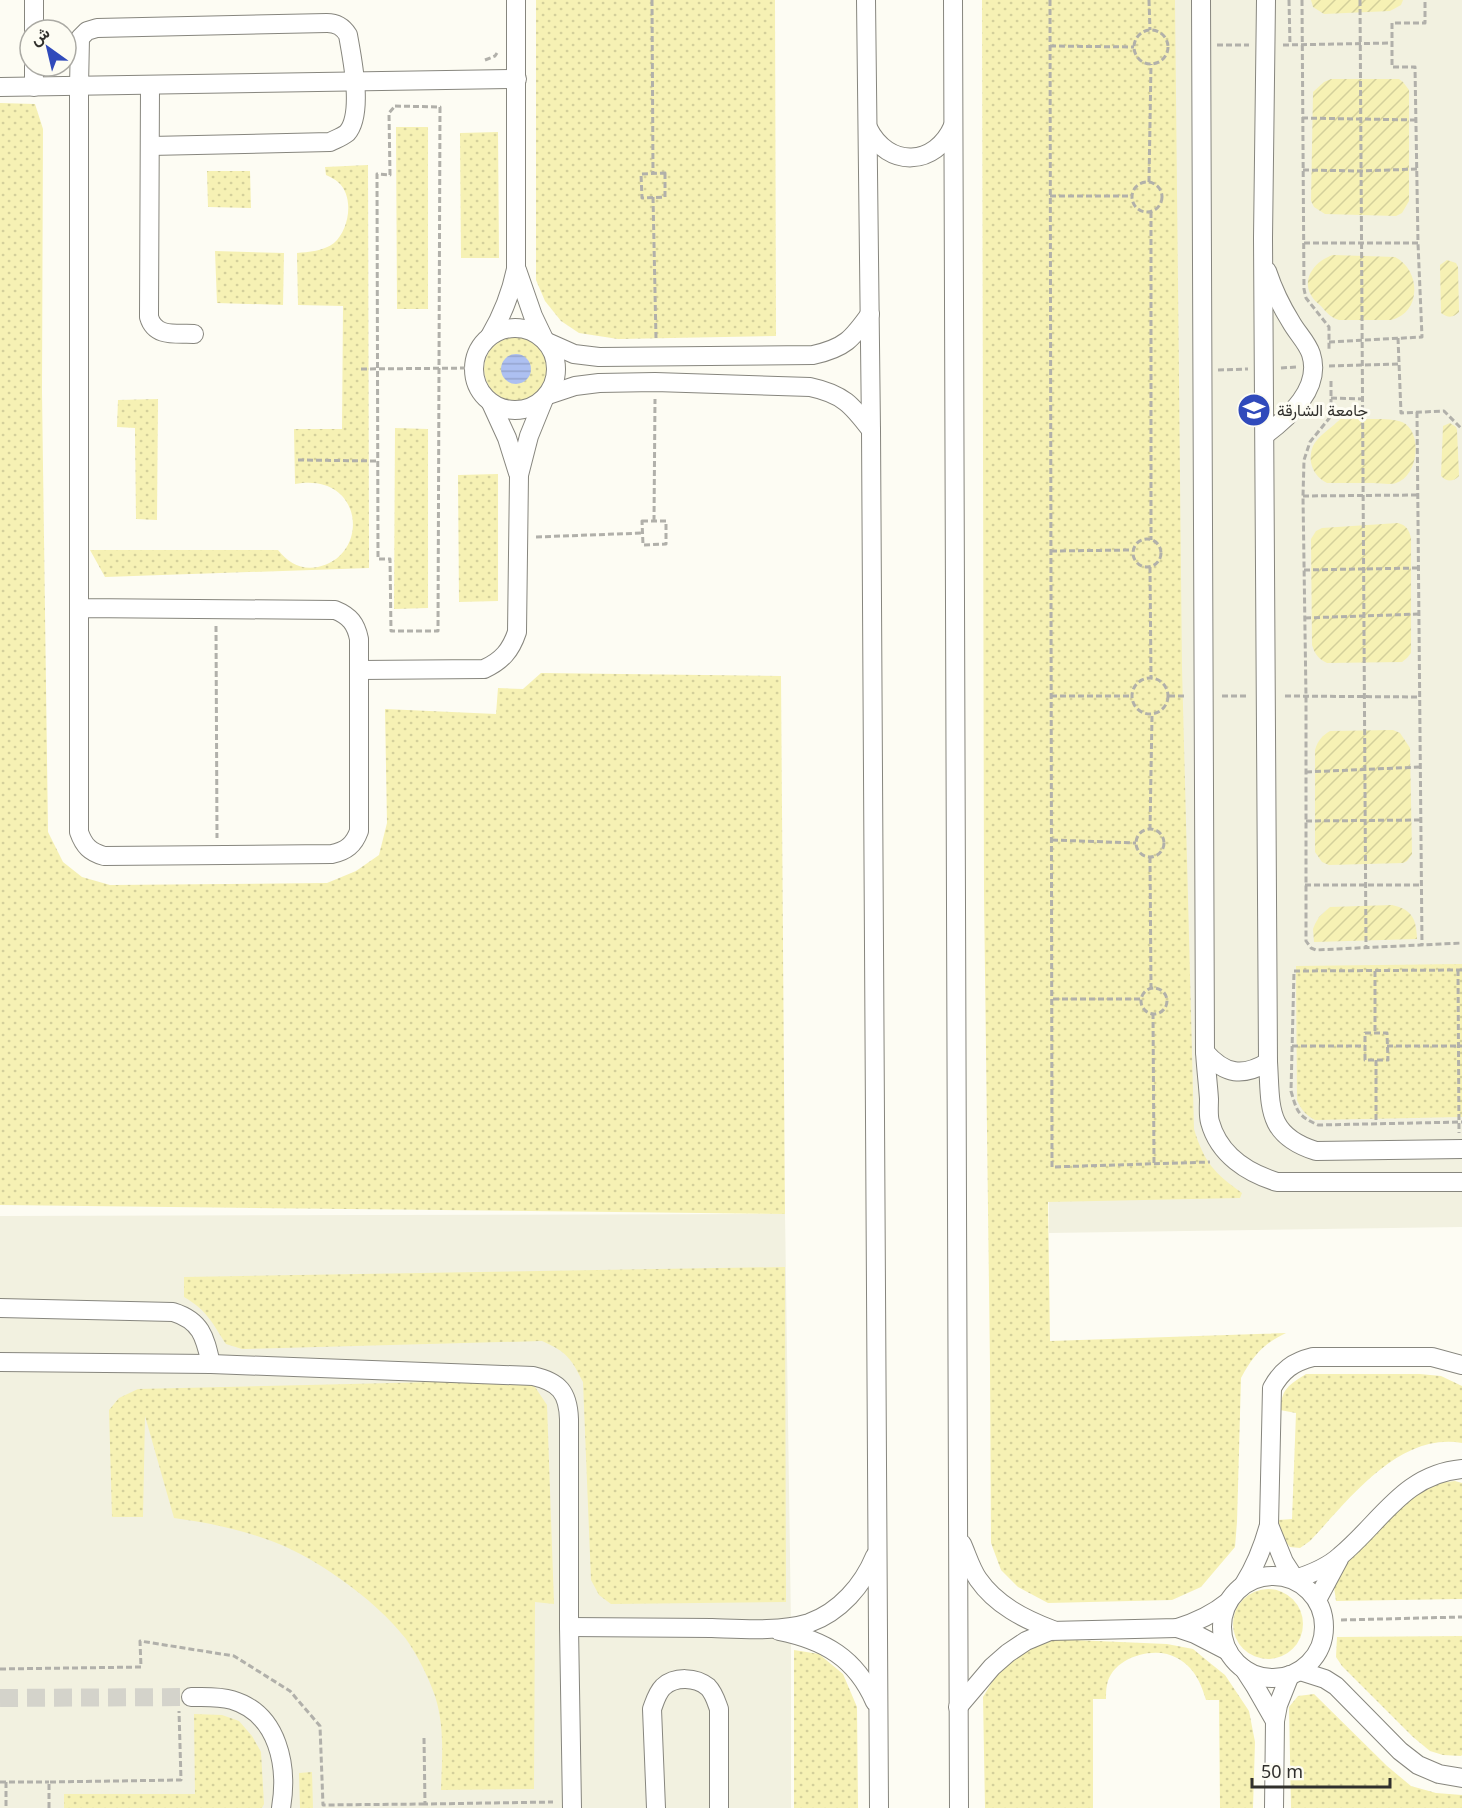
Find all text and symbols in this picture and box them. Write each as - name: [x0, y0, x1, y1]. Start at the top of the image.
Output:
- north arrow: [18, 18, 78, 78]
- text: ش: [25, 21, 54, 50]
- school or university icon: جامعة الشارقة: [1236, 392, 1272, 428]
- place label: جامعة الشارقة: [1277, 399, 1368, 421]
- scale bar: [1252, 1751, 1390, 1789]
- text: 50 m: [1261, 1759, 1303, 1783]

